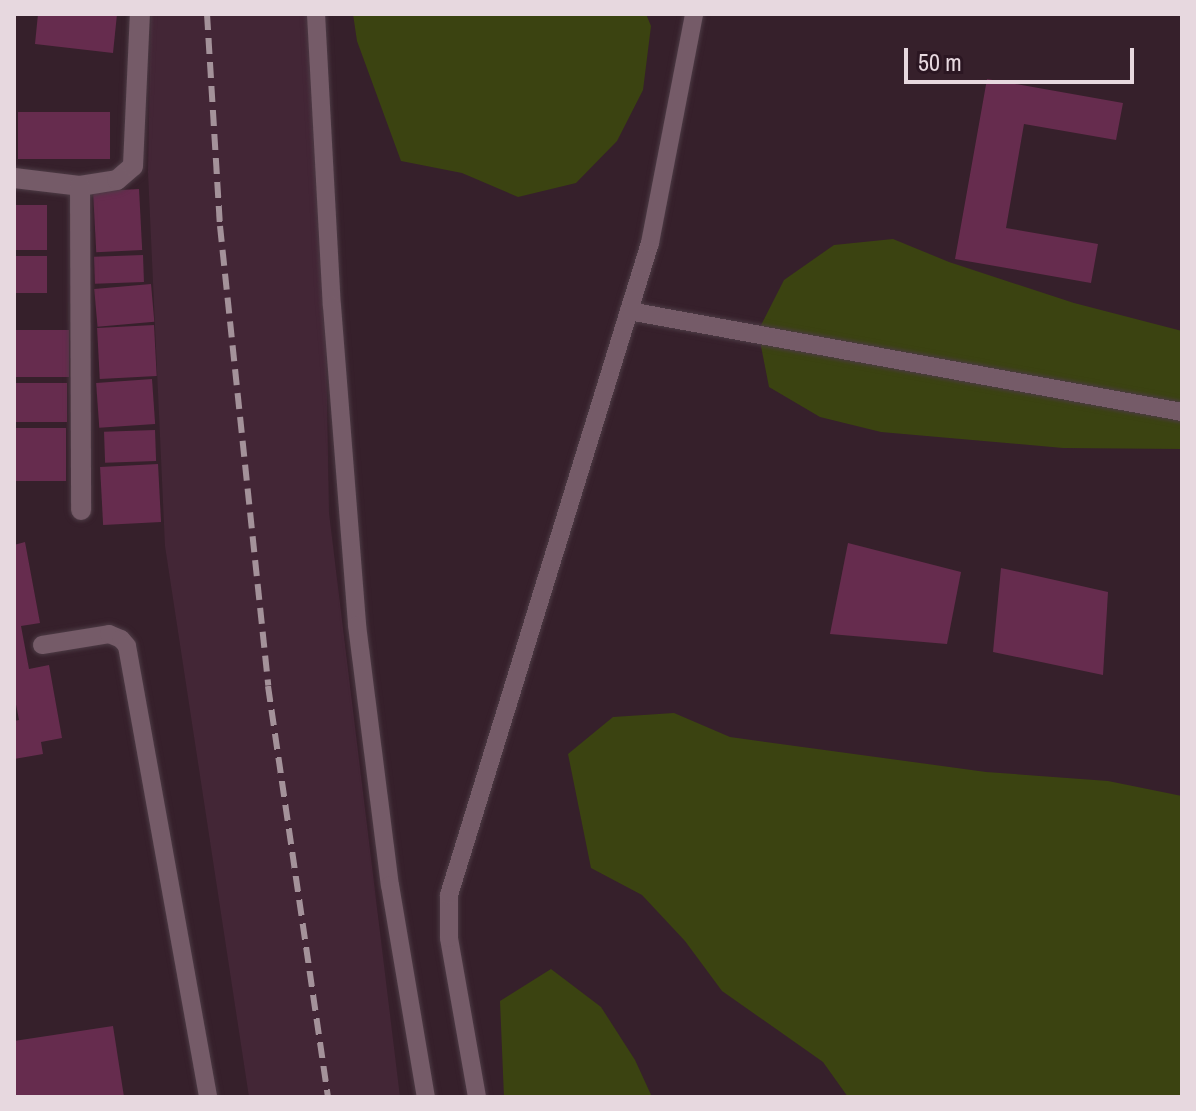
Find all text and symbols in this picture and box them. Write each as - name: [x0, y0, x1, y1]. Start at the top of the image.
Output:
- scale bar: [908, 32, 1138, 82]
- text: 50 m: [918, 46, 962, 78]

